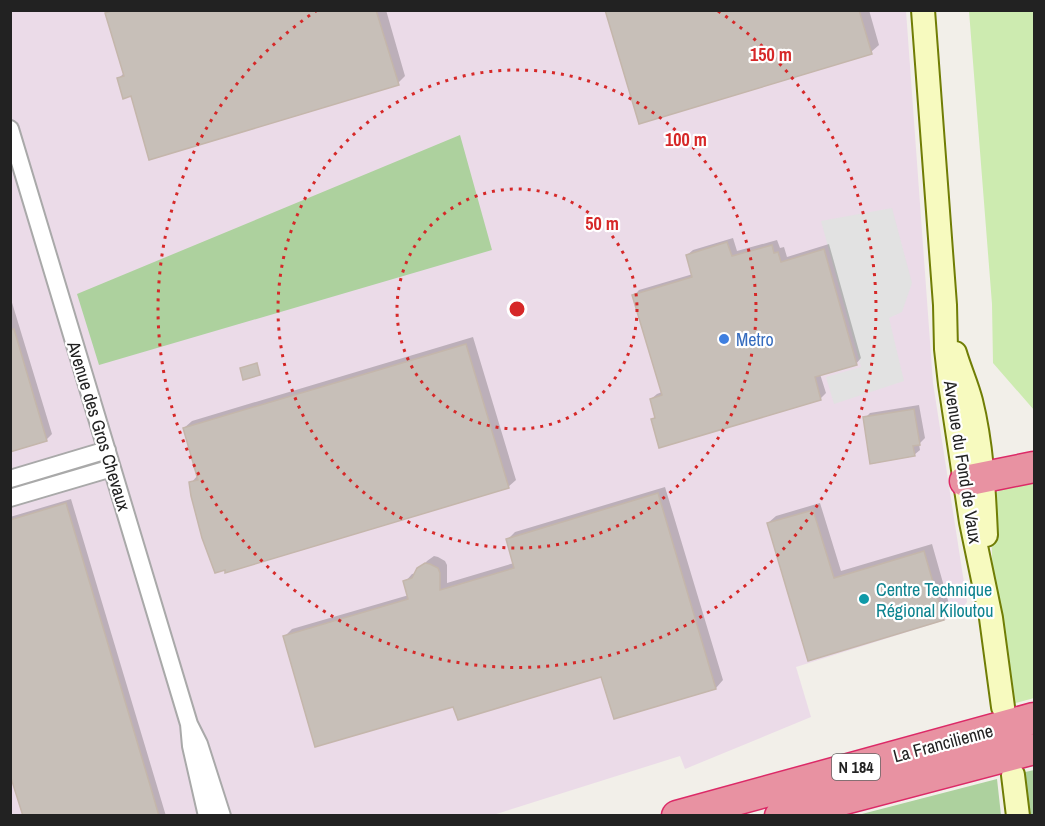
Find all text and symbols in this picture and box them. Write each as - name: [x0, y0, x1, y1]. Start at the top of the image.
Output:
- text: 150 m: [750, 42, 792, 67]
- text: 100 m: [665, 127, 707, 152]
- text: 50 m: [585, 211, 619, 236]
- centre of rings: [507, 299, 527, 319]
- place label: Metro: [736, 327, 774, 352]
- marker: Metro: [717, 332, 731, 346]
- street label: Avenue des Gros Chevaux: [61, 337, 137, 514]
- street label: Avenue du Fond de Vaux: [938, 378, 988, 546]
- place label: Centre Technique Régional Kiloutou: [876, 577, 993, 623]
- marker: Centre Technique Régional Kiloutou: [857, 592, 871, 606]
- street label: La Francilienne: [890, 718, 996, 768]
- road number: N 184: [832, 754, 880, 780]

